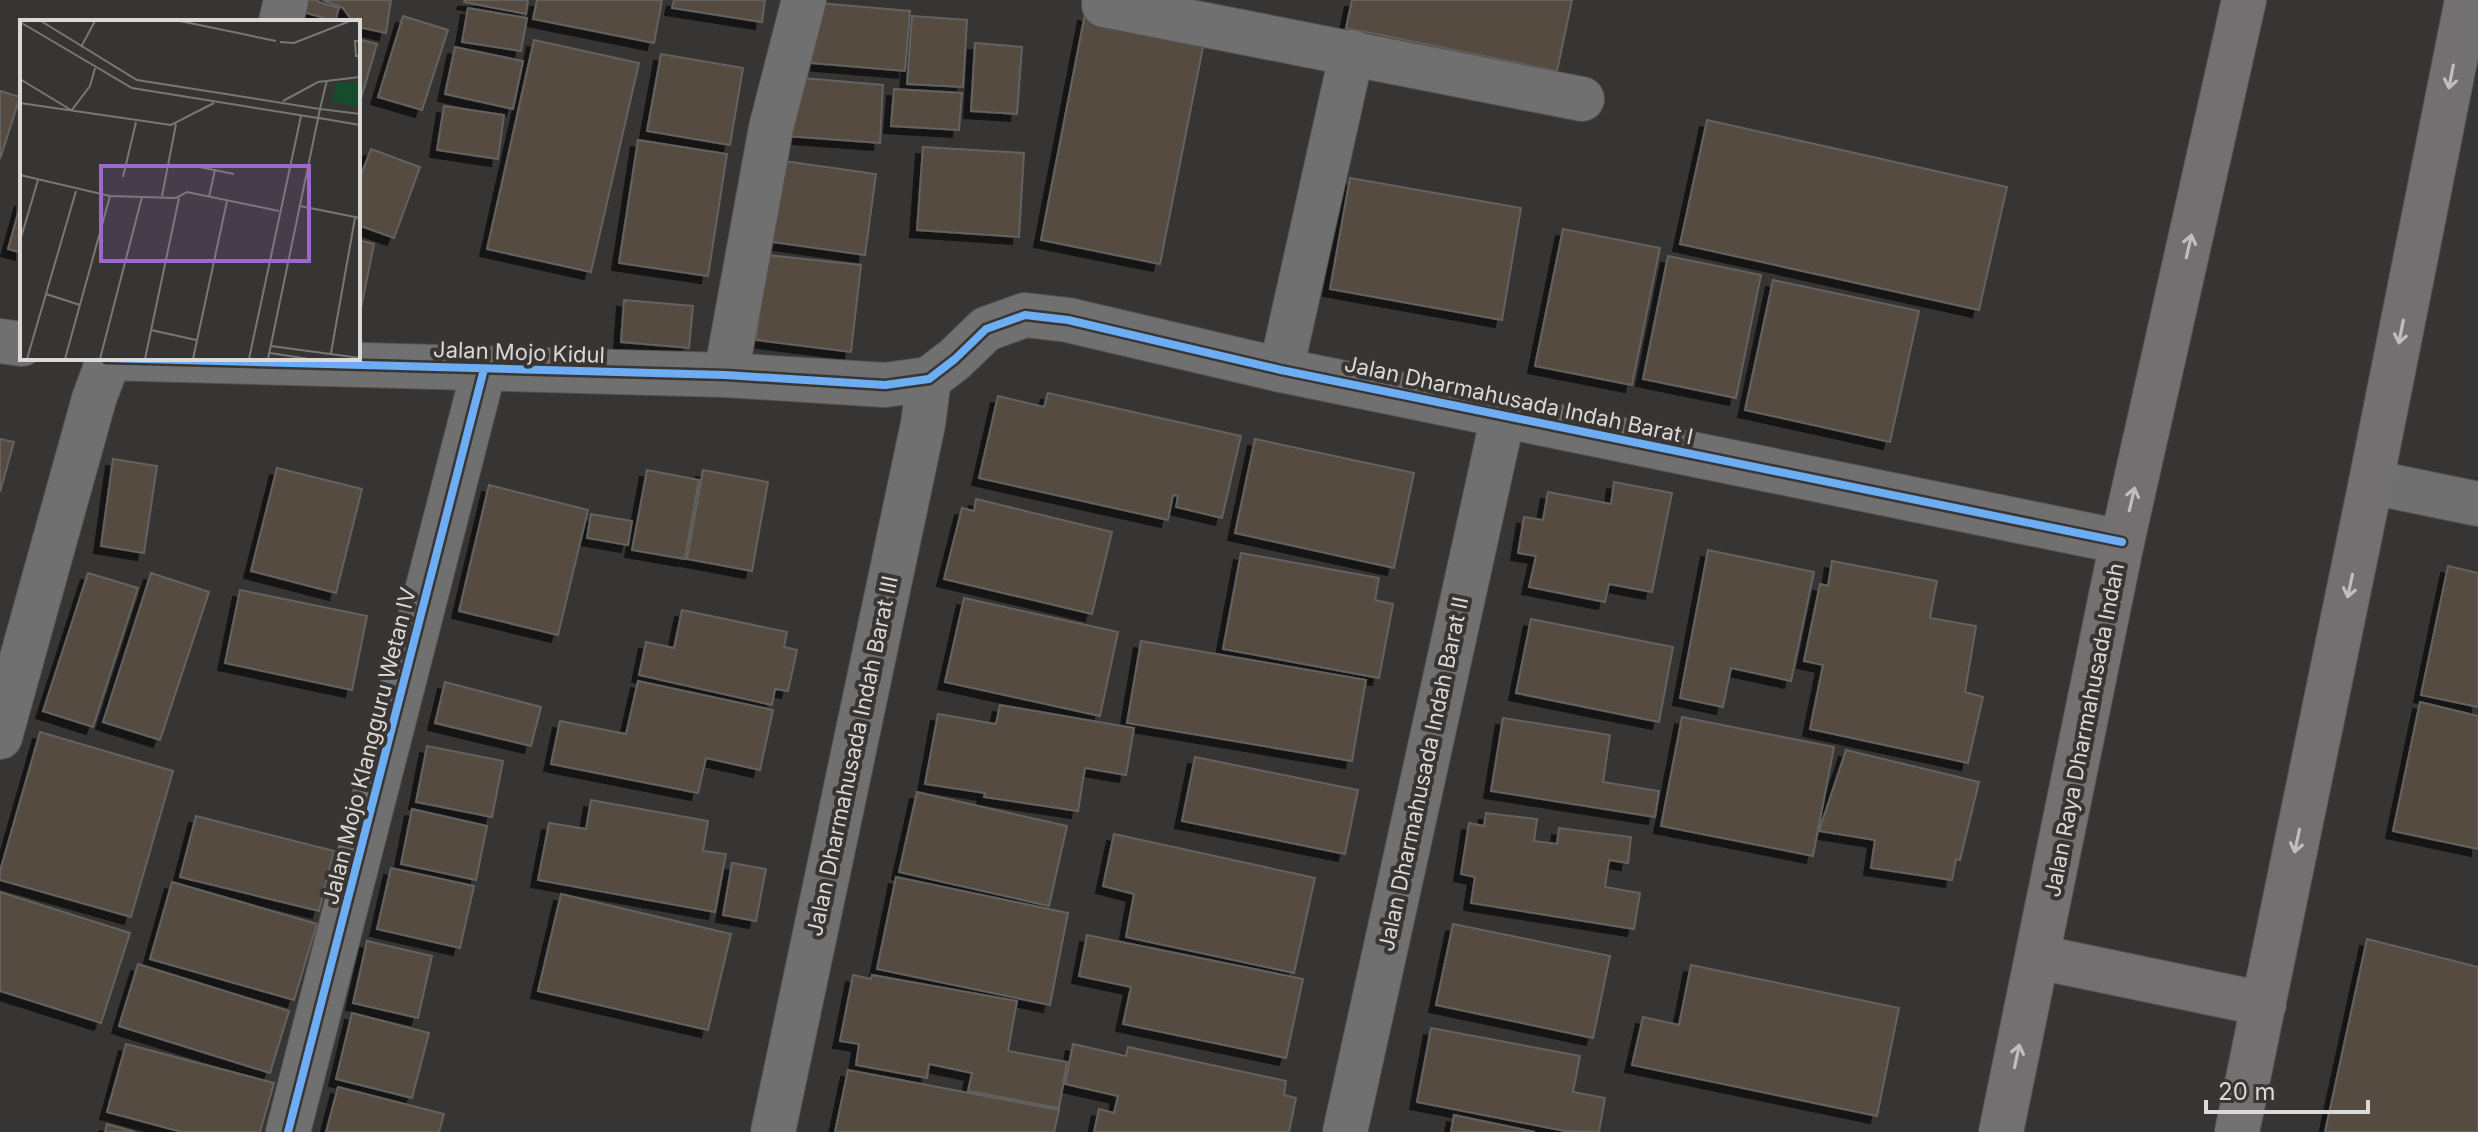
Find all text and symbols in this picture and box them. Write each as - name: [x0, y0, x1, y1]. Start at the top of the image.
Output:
- inset map: [20, 20, 360, 360]
- one-way arrow: [2443, 63, 2458, 89]
- one-way arrow: [2182, 233, 2197, 259]
- one-way arrow: [2393, 318, 2408, 344]
- street label: Jalan Mojo Kidul: [433, 336, 605, 368]
- street label: Jalan Dharmahusada Indah Barat I: [1342, 350, 1696, 450]
- one-way arrow: [2125, 487, 2140, 513]
- street label: Jalan Raya Dharmahusada Indah: [2039, 561, 2129, 899]
- street label: Jalan Dharmahusada Indah Barat III: [801, 573, 903, 939]
- one-way arrow: [2342, 573, 2357, 599]
- street label: Jalan Mojo Klangguru Wetan IV: [317, 585, 421, 907]
- street label: Jalan Dharmahusada Indah Barat II: [1373, 594, 1473, 954]
- one-way arrow: [2289, 828, 2304, 853]
- one-way arrow: [2010, 1043, 2025, 1069]
- scale bar: [2206, 1064, 2368, 1114]
- text: 20 m: [2218, 1077, 2276, 1106]

